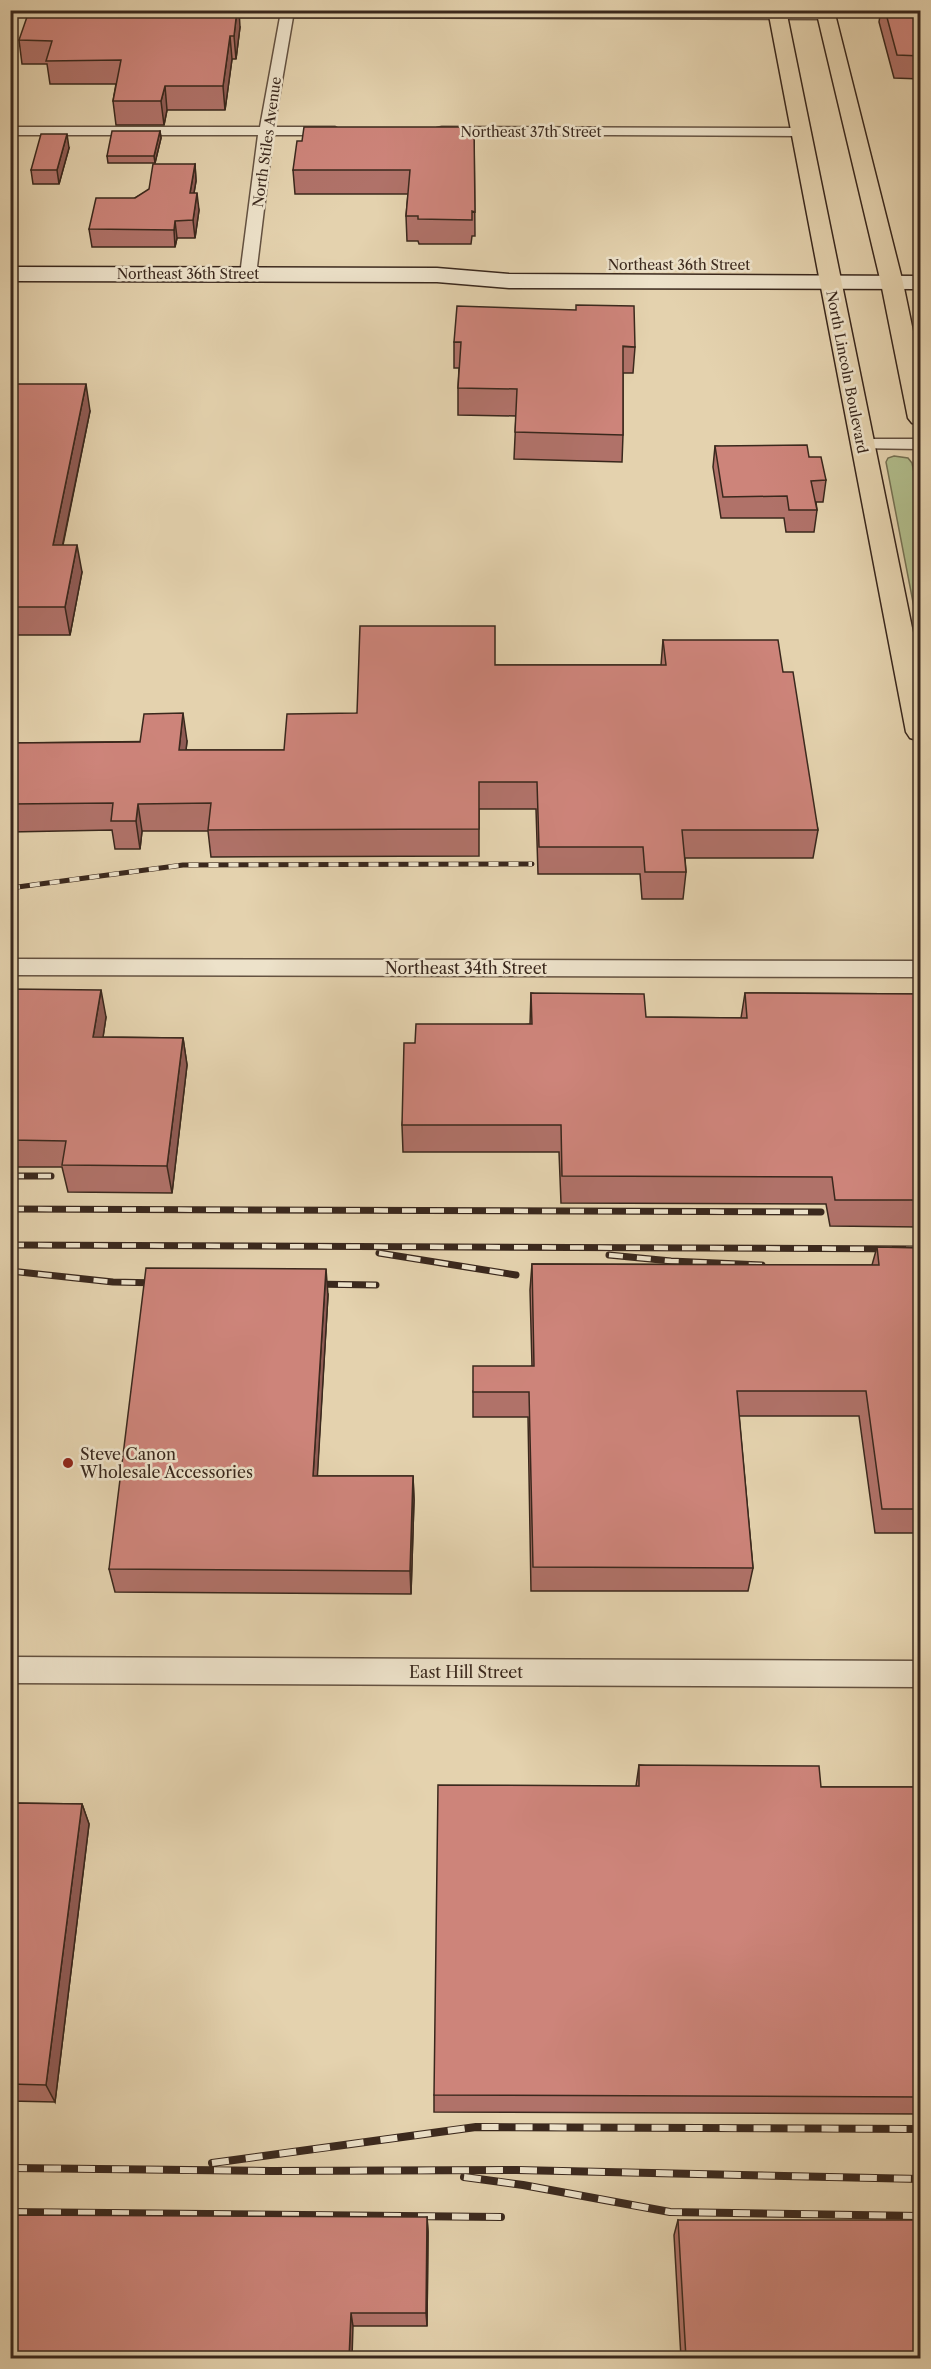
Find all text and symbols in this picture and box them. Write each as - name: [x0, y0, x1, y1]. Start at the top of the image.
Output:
- street label: North Stiles Avenue: [249, 75, 285, 208]
- street label: Northeast 37th Street: [460, 123, 602, 141]
- street label: Northeast 36th Street: [608, 256, 750, 274]
- street label: Northeast 36th Street: [117, 265, 259, 283]
- street label: North Lincoln Boulevard: [822, 289, 872, 455]
- street label: Northeast 34th Street: [385, 958, 548, 978]
- place label: Steve Canon Wholesale Accessories: [79, 1444, 253, 1482]
- marker: Steve Canon Wholesale Accessories: [61, 1456, 75, 1470]
- street label: East Hill Street: [409, 1662, 523, 1682]

